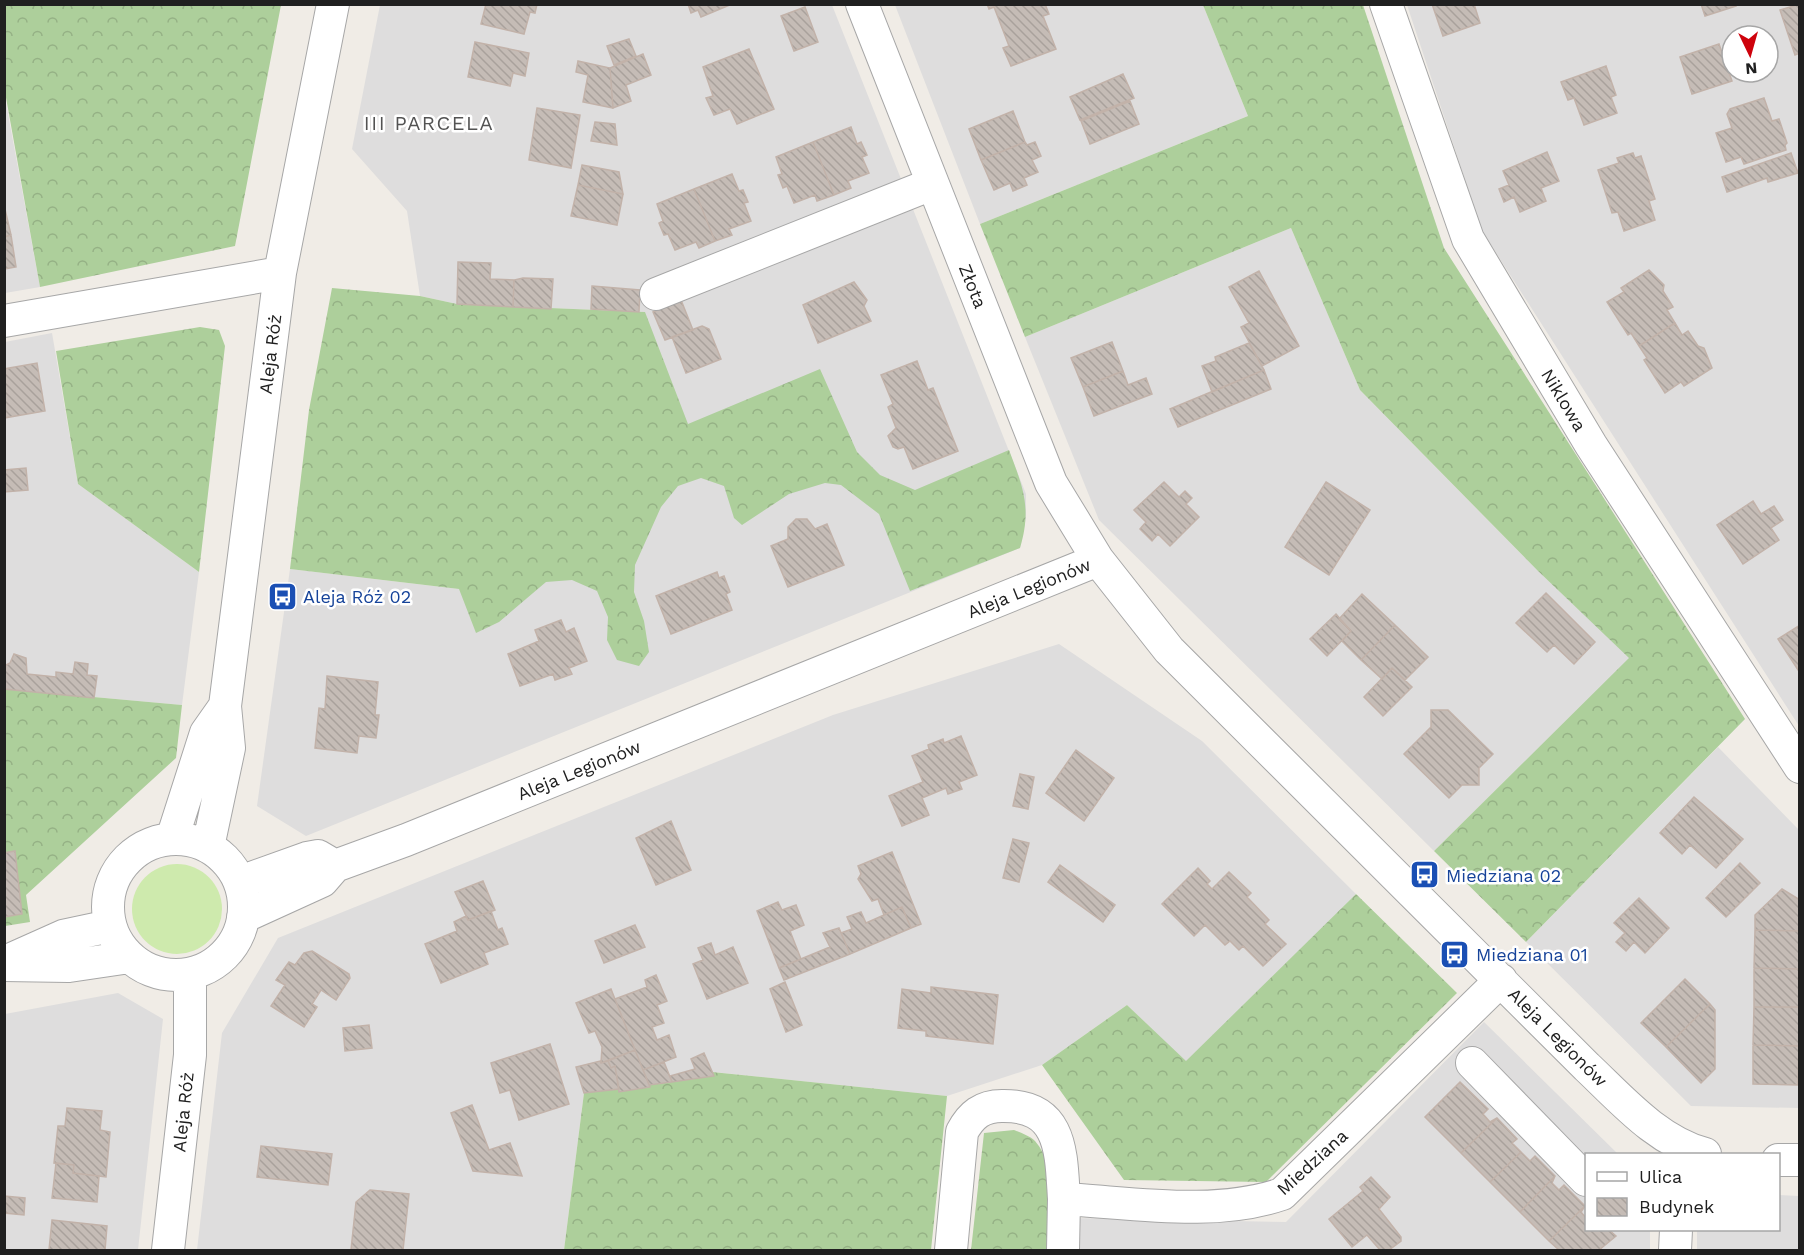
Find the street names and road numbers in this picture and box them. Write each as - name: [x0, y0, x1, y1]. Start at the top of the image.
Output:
- street label: Złota: [955, 261, 991, 311]
- street label: Aleja Róż: [255, 313, 285, 395]
- street label: Niklowa: [1537, 365, 1591, 435]
- street label: Aleja Legionów: [964, 554, 1094, 622]
- street label: Aleja Legionów: [514, 736, 644, 804]
- street label: Aleja Legionów: [1504, 983, 1612, 1091]
- street label: Aleja Róż: [168, 1071, 198, 1153]
- street label: Miedziana: [1272, 1125, 1352, 1199]

